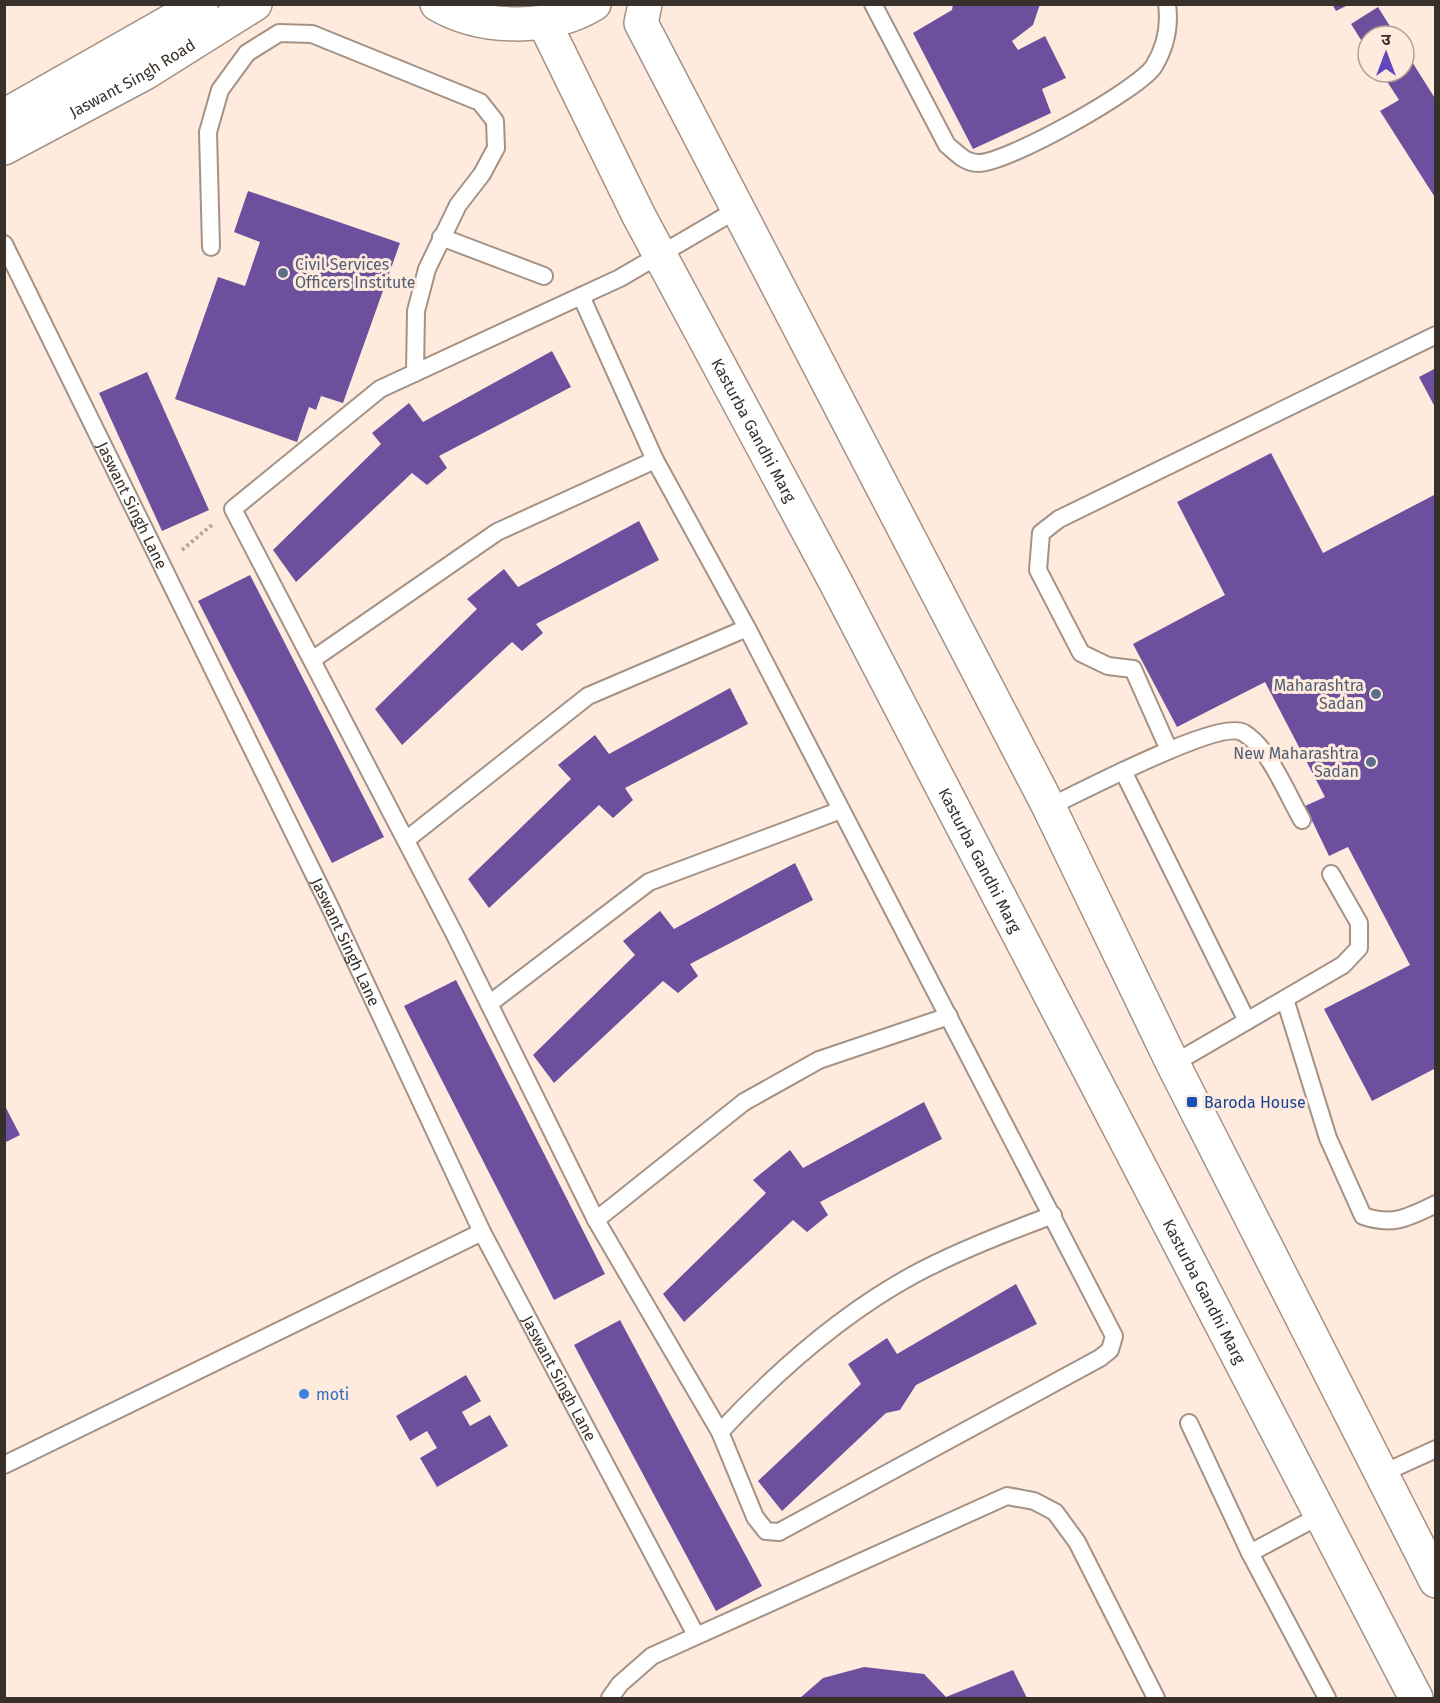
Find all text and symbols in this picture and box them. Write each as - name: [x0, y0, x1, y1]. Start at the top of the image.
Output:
- north arrow: [1356, 24, 1416, 84]
- text: उ: [1381, 30, 1391, 49]
- street label: Jaswant Singh Road: [66, 35, 198, 121]
- place label: Civil Services Officers Institute: [295, 255, 416, 292]
- marker: Civil Services Officers Institute: [276, 266, 290, 280]
- street label: Kasturba Gandhi Marg: [708, 355, 801, 506]
- street label: Jaswant Singh Lane: [93, 438, 172, 572]
- place label: Maharashtra Sadan: [1274, 676, 1364, 713]
- marker: Maharashtra Sadan: [1369, 687, 1383, 701]
- place label: New Maharashtra Sadan: [1233, 744, 1359, 781]
- marker: New Maharashtra Sadan: [1364, 755, 1378, 769]
- street label: Kasturba Gandhi Marg: [935, 785, 1026, 936]
- street label: Jaswant Singh Lane: [308, 874, 384, 1009]
- place label: Baroda House: [1204, 1093, 1306, 1112]
- marker: Baroda House: [1185, 1095, 1199, 1109]
- street label: Kasturba Gandhi Marg: [1159, 1216, 1250, 1367]
- street label: Jaswant Singh Lane: [518, 1312, 601, 1444]
- place label: moti: [316, 1385, 349, 1404]
- marker: moti: [297, 1387, 311, 1401]

